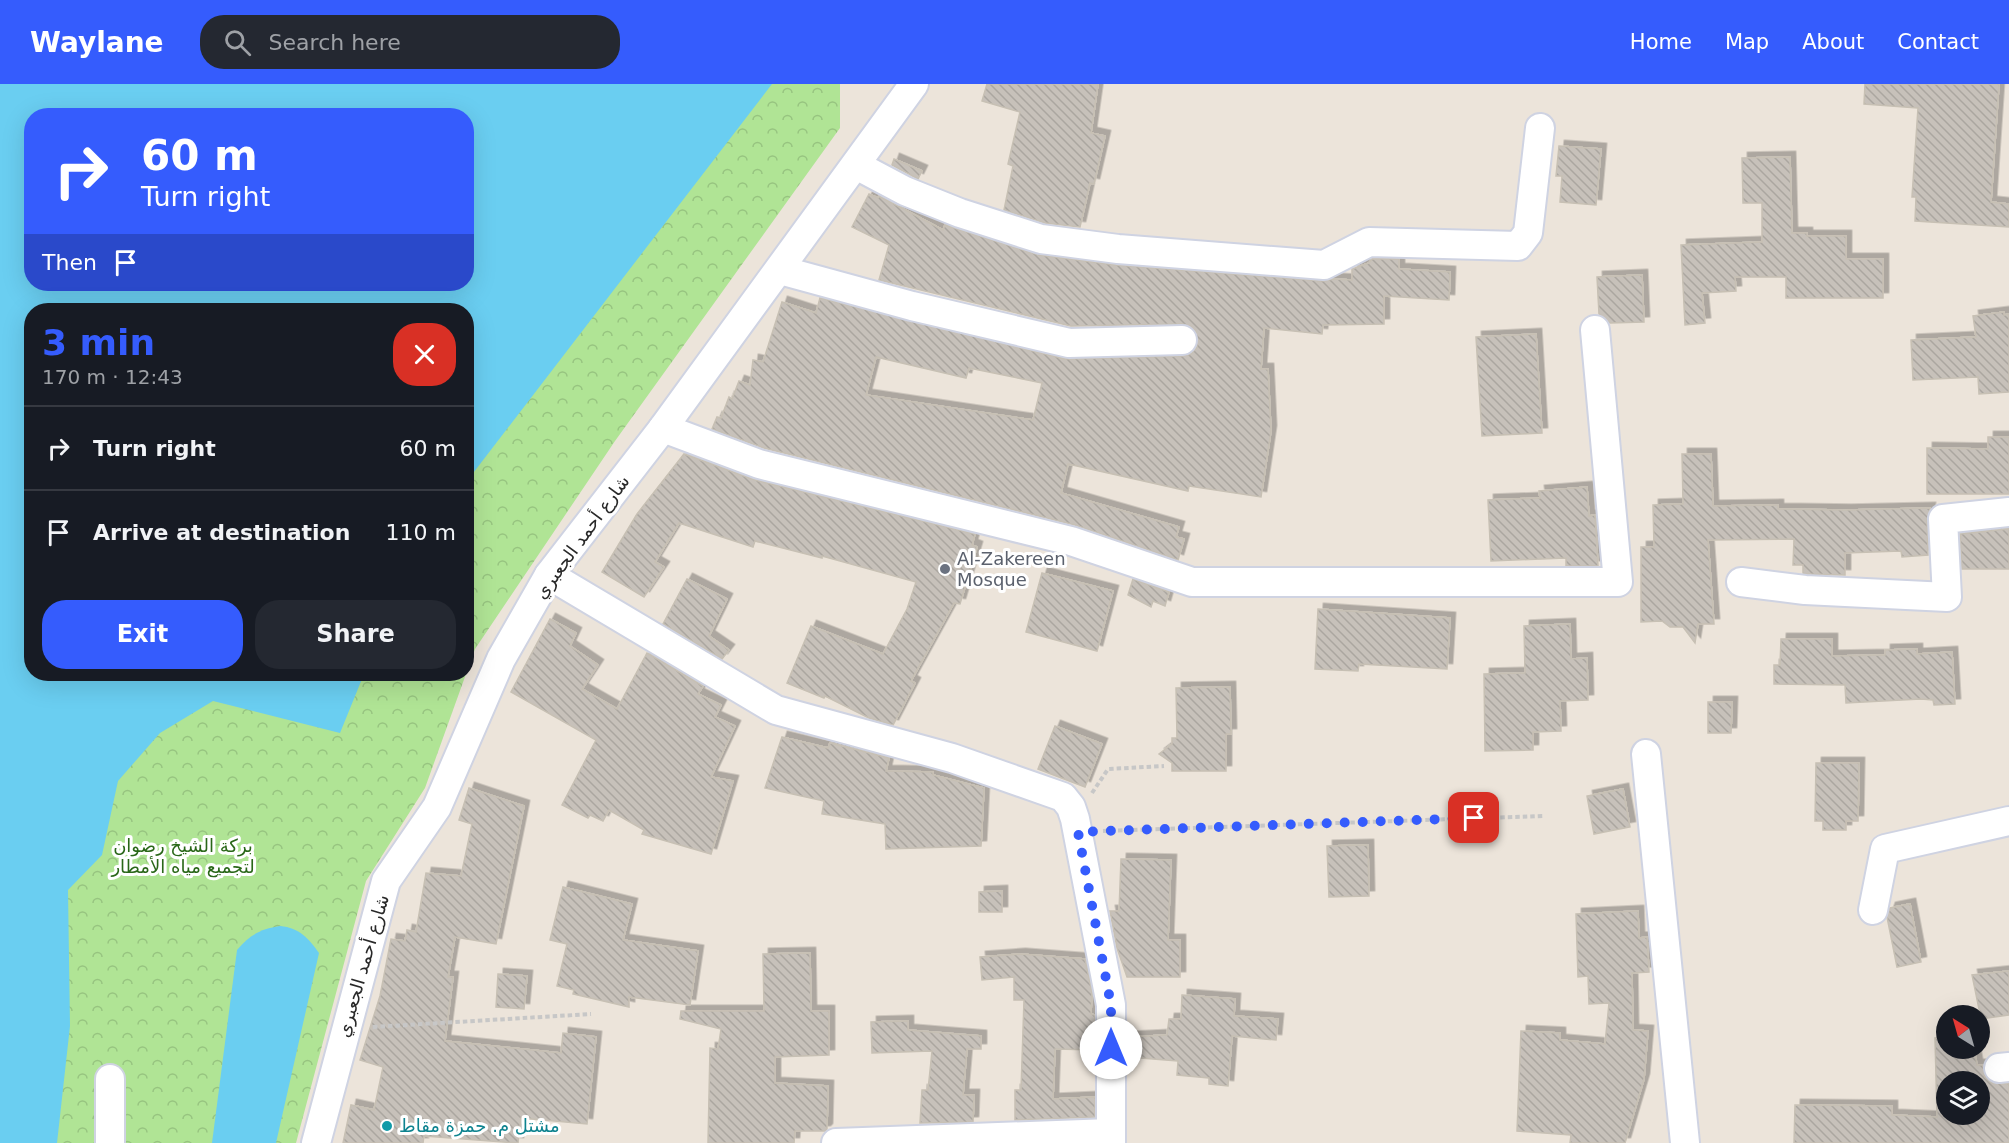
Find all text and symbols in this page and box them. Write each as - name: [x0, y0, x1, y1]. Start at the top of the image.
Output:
- search box: [200, 15, 620, 69]
- text: Waylane: [30, 26, 164, 59]
- icon: search: [221, 26, 254, 59]
- text: Search here: [269, 30, 401, 55]
- text: Home: [1630, 30, 1692, 54]
- text: Map: [1725, 30, 1769, 54]
- text: About: [1802, 30, 1864, 54]
- text: Contact: [1897, 30, 1979, 54]
- text: 60 m: [141, 131, 258, 180]
- icon: right: [42, 132, 120, 210]
- text: Turn right: [141, 181, 270, 212]
- icon: arrive: [109, 246, 142, 279]
- text: Then: [42, 250, 97, 275]
- text: 3 min: [42, 322, 155, 363]
- button: close: [393, 323, 456, 386]
- text: 170 m · 12:43: [42, 365, 183, 389]
- icon: right: [42, 432, 75, 465]
- text: Turn right: [93, 436, 216, 461]
- text: 60 m: [400, 436, 456, 461]
- street label: شارع أحمد الجعبري: [529, 470, 634, 603]
- icon: arrive: [42, 516, 75, 549]
- text: Arrive at destination: [93, 520, 350, 545]
- text: 110 m: [386, 520, 456, 545]
- place label: Al-Zakereen Mosque: [957, 548, 1066, 590]
- marker: Al-Zakereen Mosque: [938, 562, 952, 576]
- button: Exit: [42, 600, 243, 669]
- button: Share: [255, 600, 456, 669]
- pin: [1448, 792, 1499, 843]
- icon: arrive: [1457, 801, 1490, 834]
- park label: بركة الشيخ رضوان لتجميع مياه الأمطار: [110, 835, 255, 878]
- street label: شارع أحمد الجعبري: [331, 892, 394, 1040]
- north arrow: [1936, 1005, 1990, 1059]
- map controls: [1936, 1005, 1990, 1125]
- position arrow: [1079, 1016, 1143, 1080]
- button: layers: [1936, 1071, 1990, 1125]
- place label: مشتل م. حمزة مقاط: [399, 1115, 560, 1137]
- marker: مشتل م. حمزة مقاط: [380, 1119, 394, 1133]

